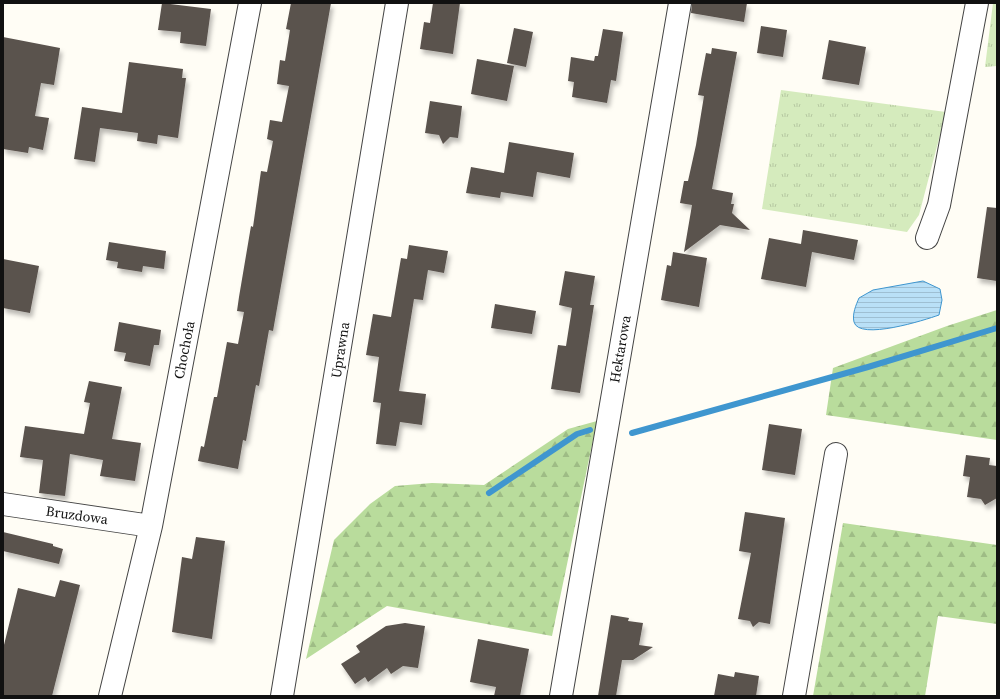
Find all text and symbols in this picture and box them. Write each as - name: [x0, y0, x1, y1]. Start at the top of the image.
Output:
- street label: Hektarowa: [604, 313, 636, 384]
- street label: Chochoła: [169, 318, 200, 381]
- street label: Uprawna: [326, 320, 354, 380]
- street label: Bruzdowa: [45, 501, 110, 529]

